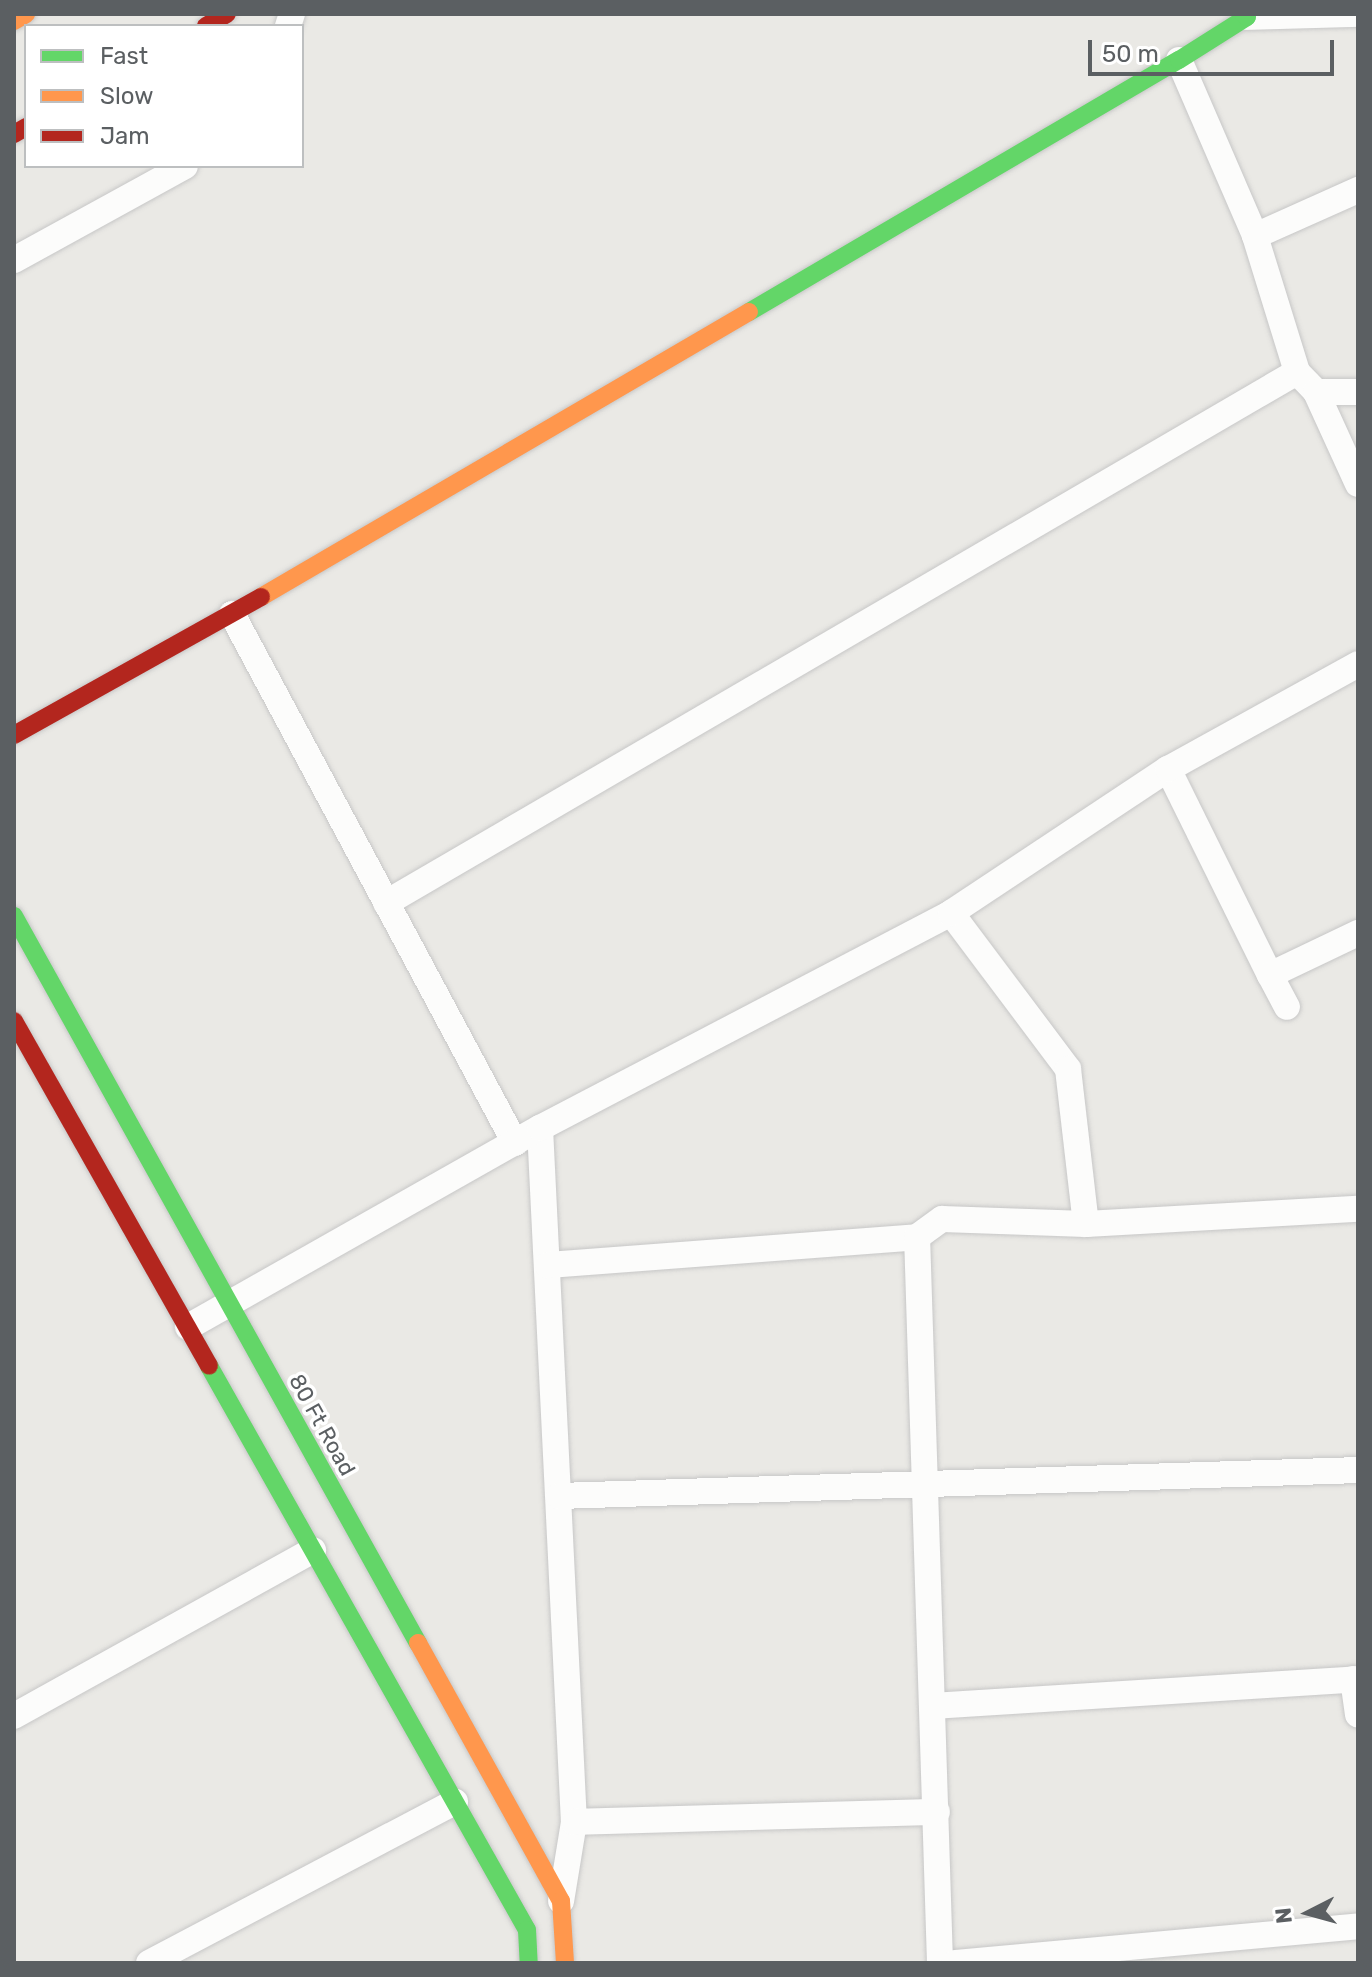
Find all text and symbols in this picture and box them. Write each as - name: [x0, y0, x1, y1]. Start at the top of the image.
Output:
- legend: [24, 24, 304, 168]
- scale bar: [1092, 24, 1338, 74]
- text: 50 m: [1102, 40, 1159, 68]
- text: Fast: [100, 42, 148, 70]
- text: Slow: [100, 82, 153, 110]
- text: Jam: [100, 122, 150, 150]
- street label: 80 Ft Road: [283, 1370, 361, 1480]
- north arrow: [1268, 1873, 1348, 1953]
- text: N: [1269, 1906, 1298, 1925]

